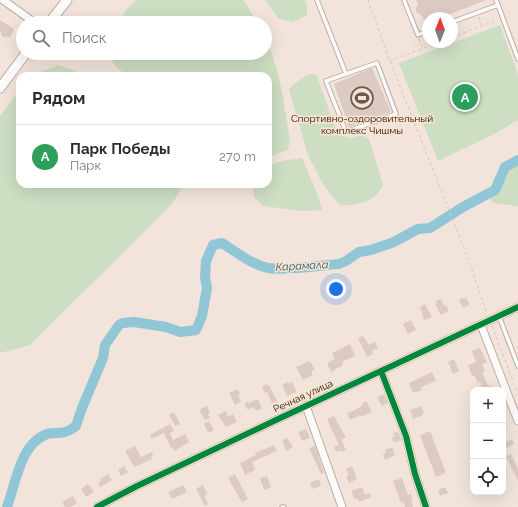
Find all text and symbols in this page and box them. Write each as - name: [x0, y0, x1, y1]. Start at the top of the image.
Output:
- north arrow: [422, 12, 458, 48]
- search box: [16, 16, 272, 60]
- icon: search: [30, 27, 52, 49]
- text: Поиск: [62, 29, 107, 47]
- pin: A: [452, 82, 478, 112]
- sports icon: Спортивно-оздоровительный комплекс Чишмы: [349, 85, 375, 111]
- text: Рядом: [32, 88, 85, 108]
- place label: Спортивно-оздоровительный комплекс Чишмы: [291, 113, 433, 136]
- text: Парк Победы: [70, 140, 170, 158]
- text: A: [41, 149, 49, 164]
- text: 270 m: [219, 149, 256, 164]
- text: Парк: [70, 158, 101, 173]
- water label: Карамала: [275, 258, 329, 274]
- your location: [326, 279, 346, 299]
- street label: Речная улица: [272, 377, 334, 415]
- map controls: [470, 387, 506, 495]
- button: +: [470, 387, 506, 423]
- button: −: [470, 423, 506, 459]
- button: locate: [470, 459, 506, 495]

